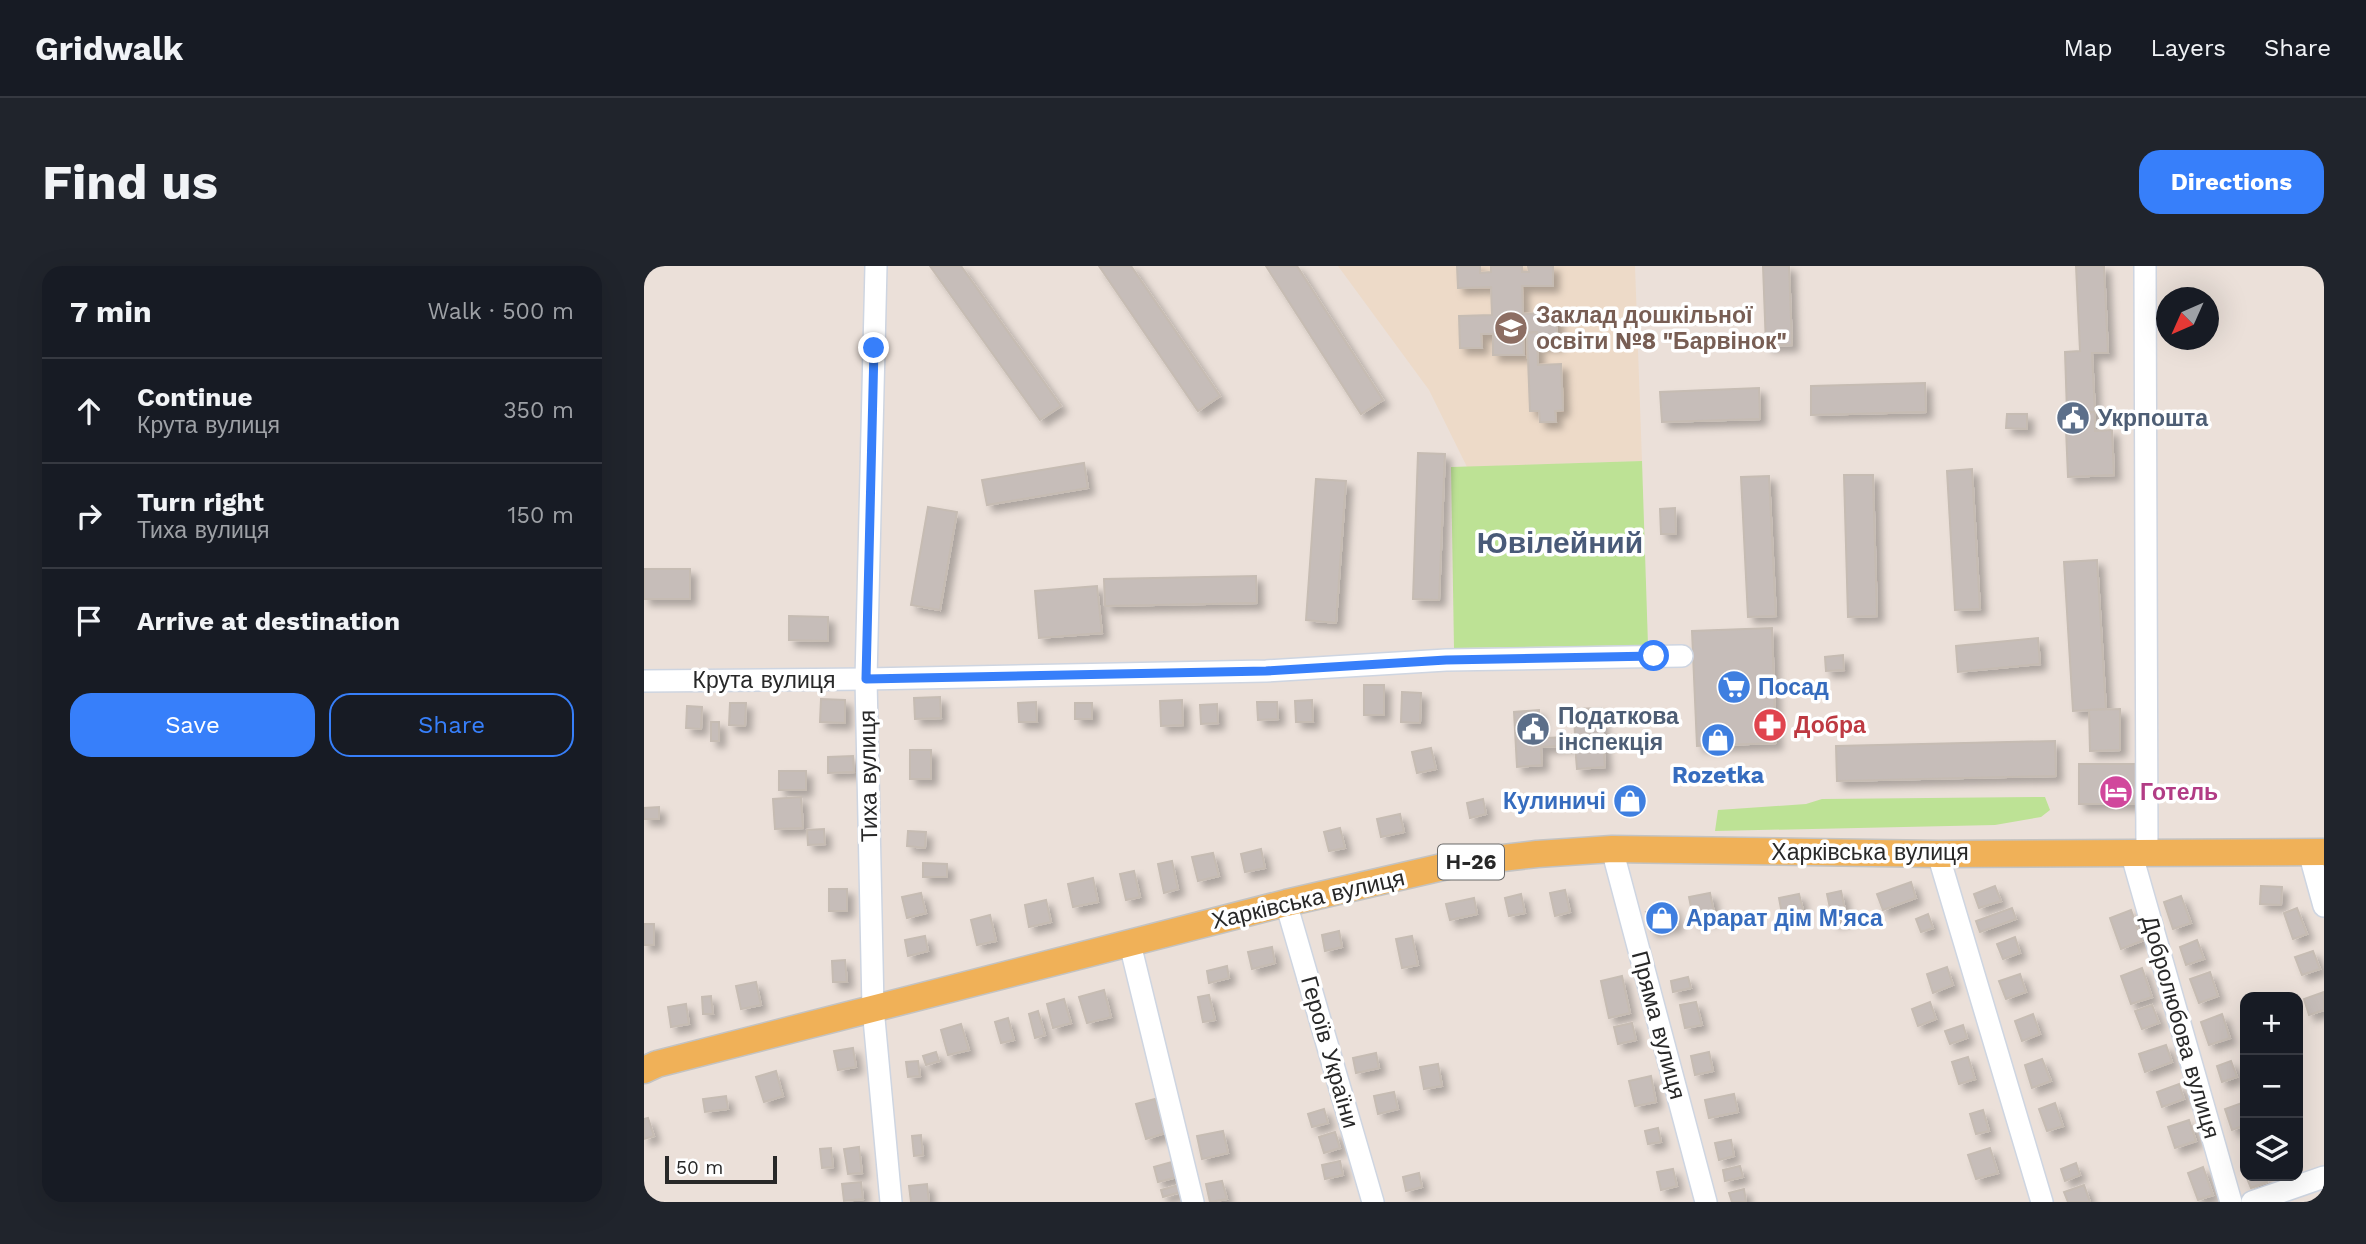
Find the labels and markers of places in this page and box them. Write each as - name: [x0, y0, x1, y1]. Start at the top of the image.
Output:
- place label: Заклад дошкільної освіти №8 "Барвінок": [1536, 302, 1787, 355]
- school or university icon: Заклад дошкільної освіти №8 "Барвінок": [1492, 309, 1530, 347]
- public building icon: Укрпошта: [2054, 399, 2092, 437]
- place label: Укрпошта: [2098, 405, 2208, 432]
- supermarket icon: Посад: [1715, 668, 1753, 706]
- place label: Посад: [1758, 674, 1829, 701]
- place label: Податкова інспекція: [1558, 703, 1679, 756]
- pharmacy icon: Добра: [1751, 706, 1789, 744]
- public building icon: Податкова інспекція: [1514, 710, 1552, 748]
- place label: Добра: [1794, 712, 1866, 739]
- shop icon: Rozetka: [1699, 721, 1737, 759]
- place label: Rozetka: [1672, 762, 1765, 789]
- hotel icon: Готель: [2097, 773, 2135, 811]
- place label: Готель: [2140, 779, 2218, 806]
- shop icon: Кулиничі: [1611, 782, 1649, 820]
- place label: Кулиничі: [1503, 788, 1606, 815]
- shop icon: Арарат дім М'яса: [1643, 899, 1681, 937]
- place label: Арарат дім М'яса: [1686, 905, 1883, 932]

